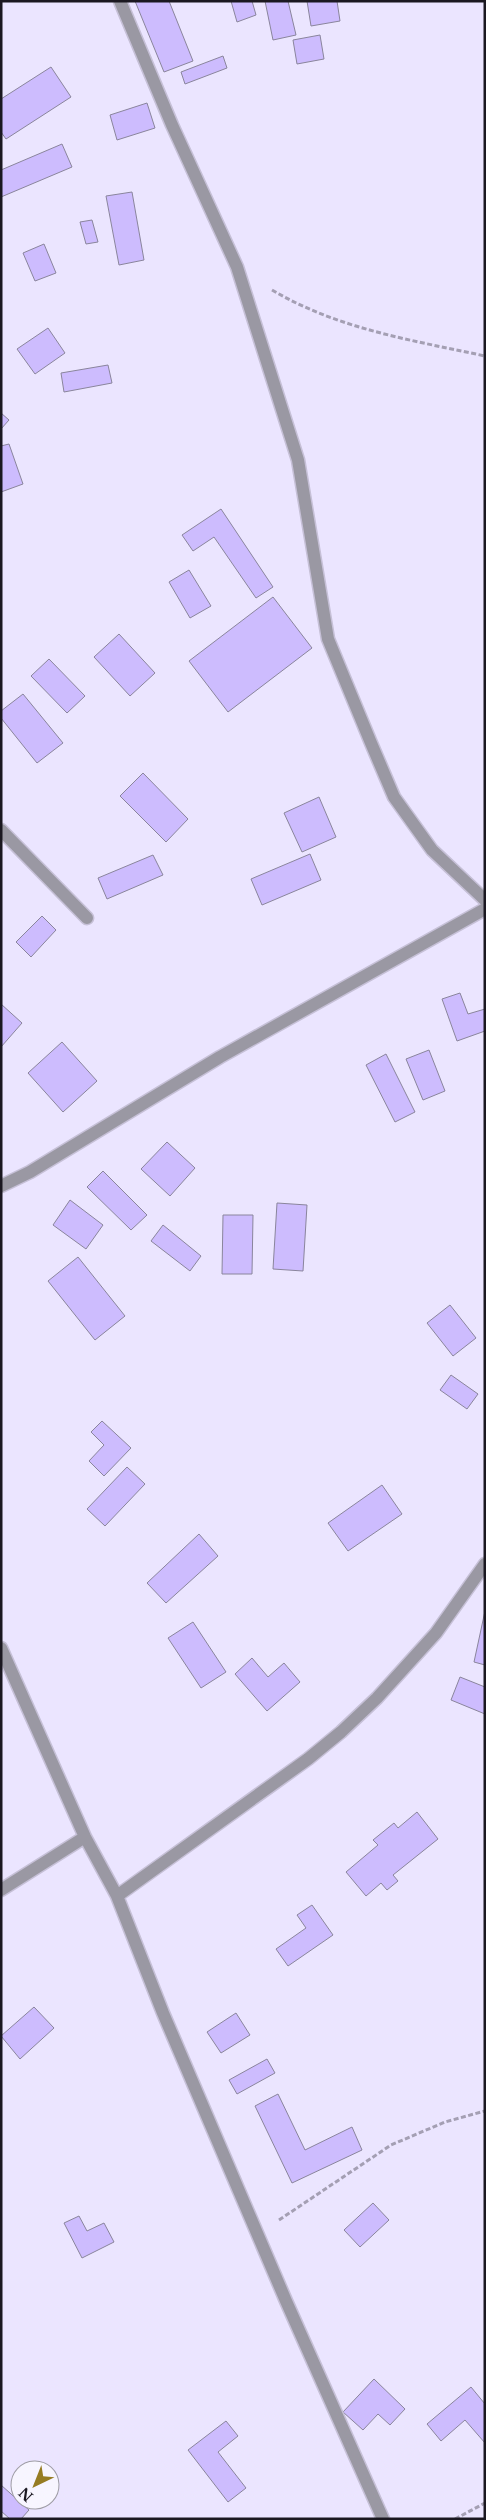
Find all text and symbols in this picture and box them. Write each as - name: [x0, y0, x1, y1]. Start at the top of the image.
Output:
- north arrow: [10, 2460, 60, 2510]
- text: N: [15, 2483, 37, 2506]

